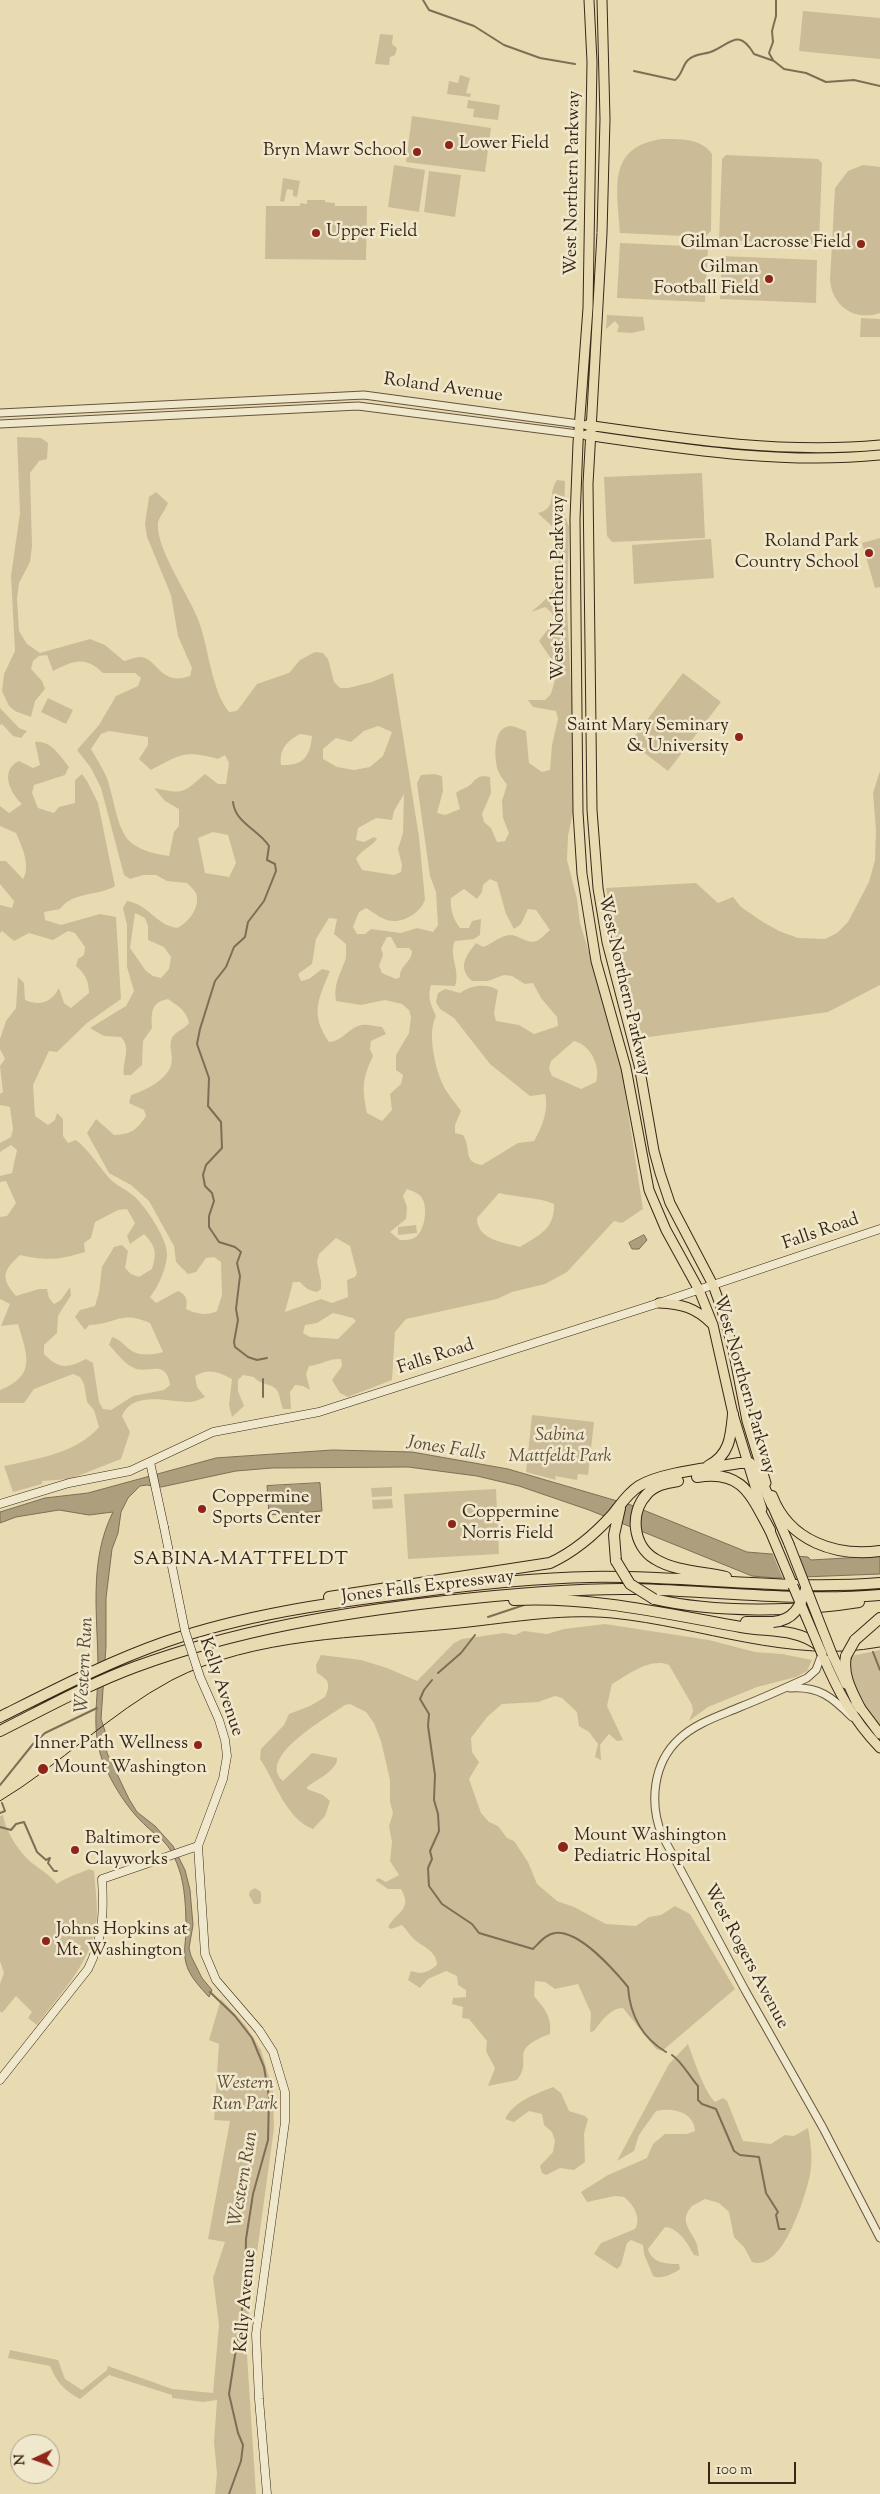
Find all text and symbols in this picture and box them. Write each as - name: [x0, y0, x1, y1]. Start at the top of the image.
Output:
- street label: West Northern Parkway: [562, 90, 586, 276]
- place label: Lower Field: [459, 134, 549, 156]
- marker: Lower Field: [443, 139, 455, 151]
- place label: Bryn Mawr School: [263, 141, 407, 163]
- marker: Bryn Mawr School: [411, 146, 423, 158]
- place label: Upper Field: [326, 222, 417, 244]
- marker: Upper Field: [310, 227, 322, 239]
- place label: Gilman Lacrosse Field: [680, 233, 851, 255]
- marker: Gilman Lacrosse Field: [855, 238, 867, 250]
- place label: Gilman Football Field: [654, 258, 759, 300]
- marker: Gilman Football Field: [763, 273, 775, 285]
- street label: Roland Avenue: [382, 370, 504, 408]
- street label: West Northern Parkway: [549, 495, 571, 681]
- place label: Roland Park Country School: [735, 532, 859, 574]
- marker: Roland Park Country School: [863, 547, 875, 559]
- place label: Saint Mary Seminary & University: [567, 716, 729, 759]
- marker: Saint Mary Seminary & University: [733, 731, 745, 743]
- street label: West Northern Parkway: [592, 893, 654, 1079]
- street label: Falls Road: [780, 1210, 862, 1256]
- street label: West Northern Parkway: [707, 1293, 779, 1477]
- street label: Falls Road: [395, 1335, 477, 1381]
- park label: Sabina Mattfeldt Park: [508, 1426, 612, 1468]
- water label: Jones Falls: [405, 1433, 487, 1467]
- place label: Coppermine Sports Center: [212, 1488, 321, 1530]
- marker: Coppermine Sports Center: [196, 1503, 208, 1515]
- place label: Coppermine Norris Field: [462, 1503, 559, 1546]
- marker: Coppermine Norris Field: [446, 1518, 458, 1530]
- district label: SABINA-MATTFELDT: [131, 1550, 351, 1572]
- street label: Jones Falls Expressway: [340, 1567, 516, 1609]
- water label: Western Run: [72, 1616, 100, 1714]
- street label: Kelly Avenue: [193, 1635, 247, 1739]
- place label: Inner Path Wellness: [34, 1734, 188, 1756]
- marker: Inner Path Wellness: [192, 1739, 204, 1751]
- place label: Mount Washington: [54, 1758, 207, 1780]
- marker: Mount Washington: [36, 1762, 50, 1776]
- place label: Mount Washington Pediatric Hospital: [574, 1826, 727, 1868]
- place label: Baltimore Clayworks: [85, 1829, 168, 1872]
- marker: Mount Washington Pediatric Hospital: [556, 1840, 570, 1854]
- marker: Baltimore Clayworks: [69, 1844, 81, 1856]
- street label: West Rogers Avenue: [698, 1881, 792, 2033]
- place label: Johns Hopkins at Mt. Washington: [56, 1920, 188, 1962]
- marker: Johns Hopkins at Mt. Washington: [40, 1935, 52, 1947]
- park label: Western Run Park: [212, 2074, 278, 2116]
- water label: Western Run: [225, 2130, 265, 2228]
- street label: Kelly Avenue: [232, 2249, 262, 2353]
- north arrow: [10, 2434, 60, 2484]
- scale bar: [710, 2452, 798, 2484]
- text: N: [11, 2454, 31, 2466]
- text: 100 m: [716, 2460, 752, 2481]

